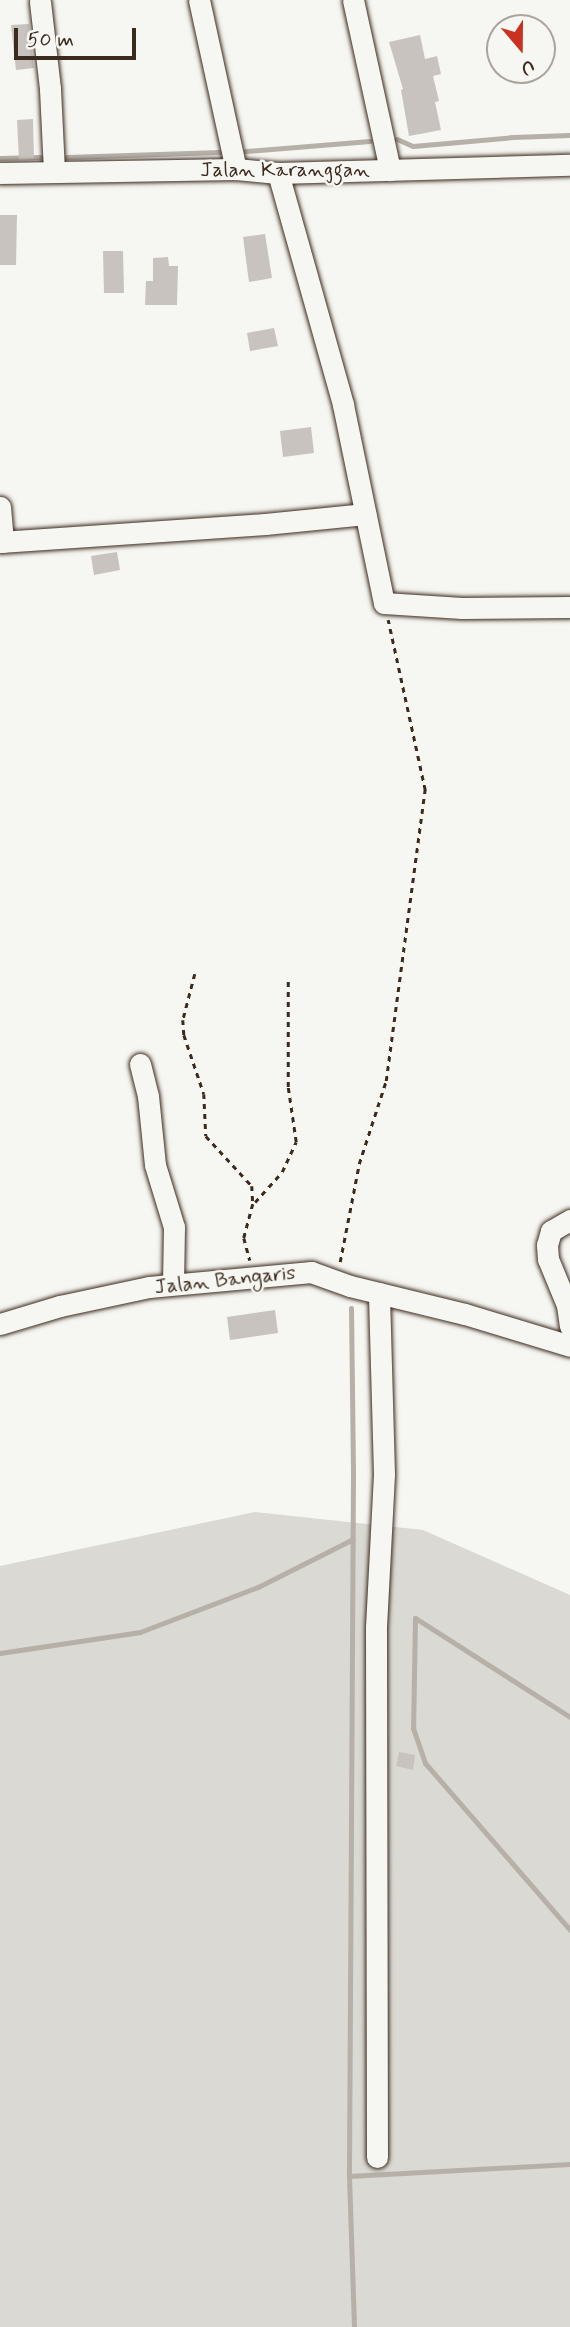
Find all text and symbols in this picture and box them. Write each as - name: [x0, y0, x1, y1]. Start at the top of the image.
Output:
- scale bar: [18, 14, 140, 58]
- north arrow: [486, 14, 556, 84]
- text: 50 m: [27, 26, 74, 54]
- text: U: [518, 53, 538, 81]
- street label: Jalan Karanggan: [201, 157, 369, 183]
- street label: Jalan Bangaris: [154, 1260, 296, 1300]

